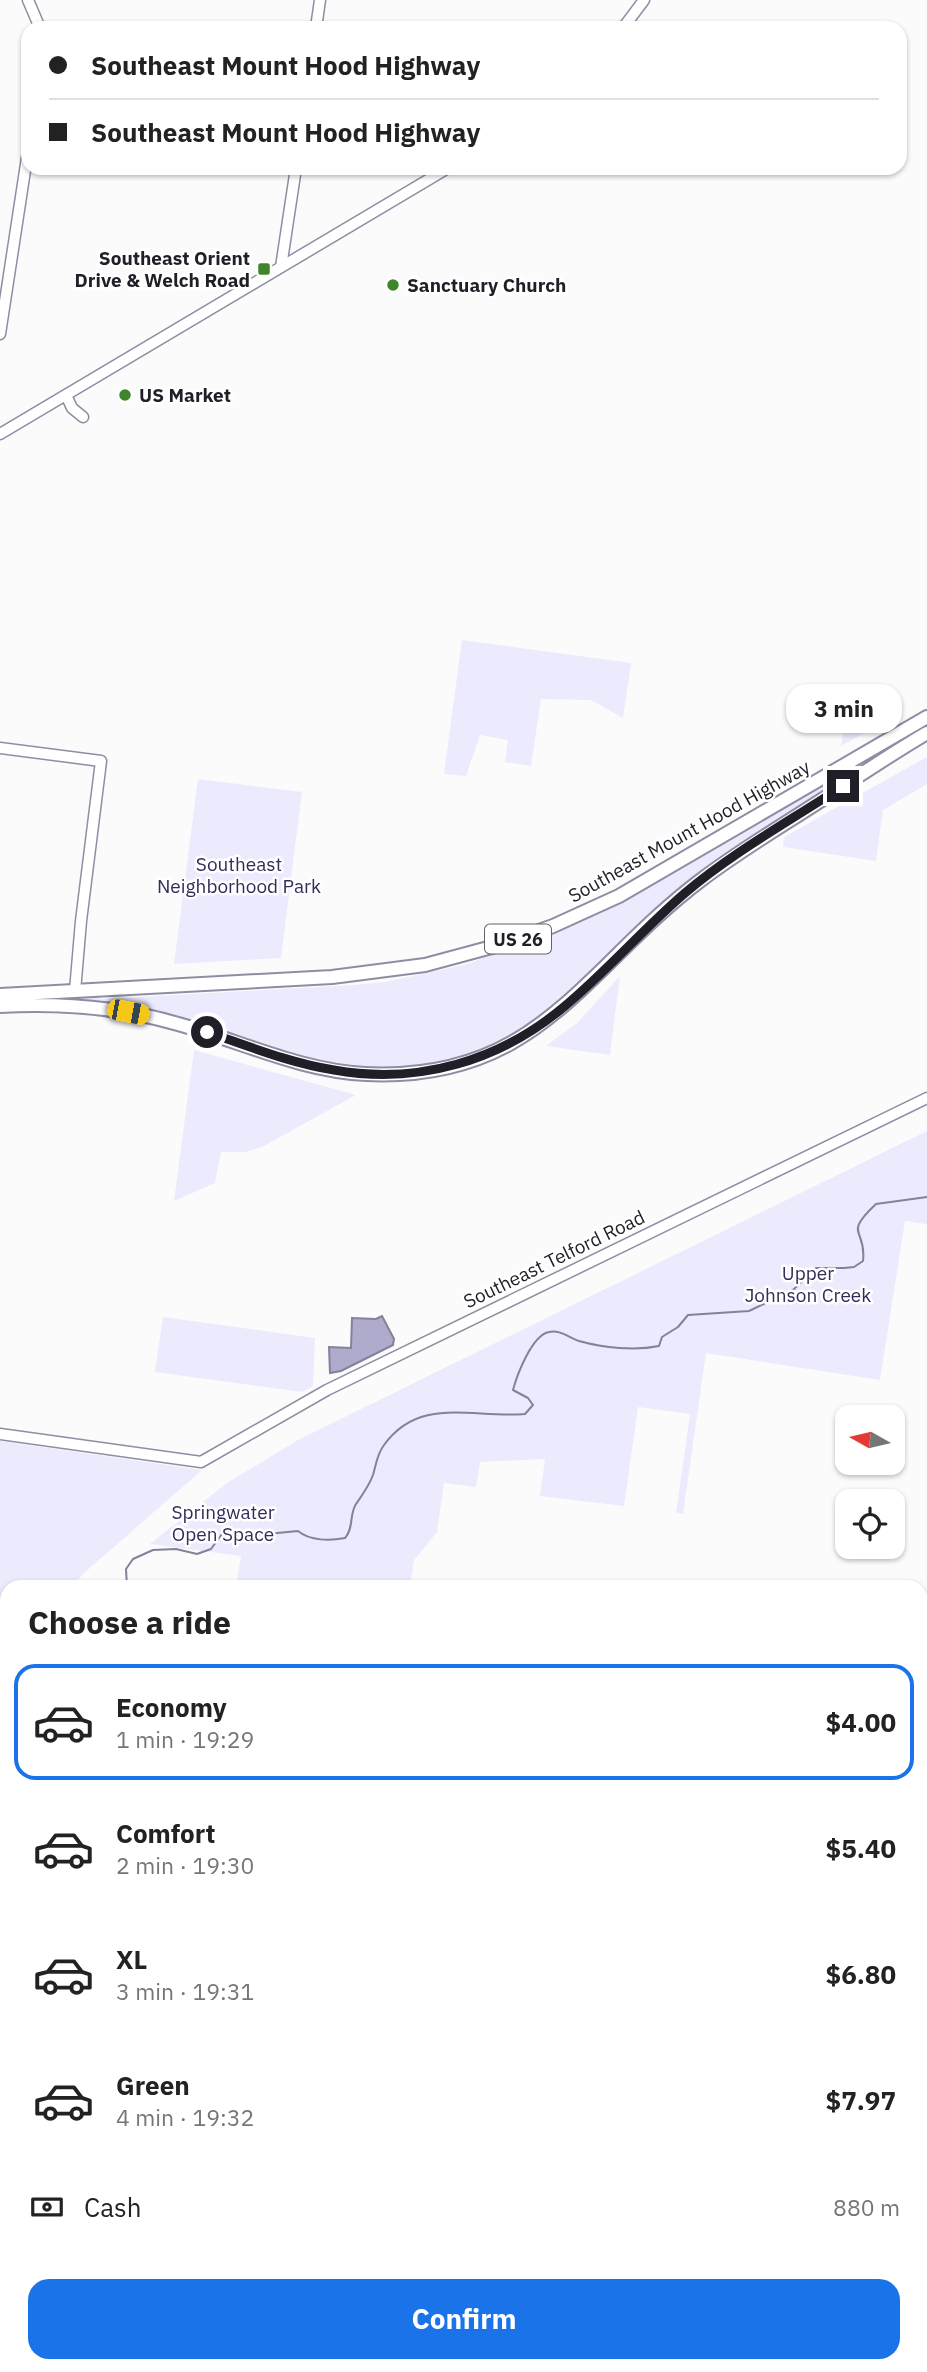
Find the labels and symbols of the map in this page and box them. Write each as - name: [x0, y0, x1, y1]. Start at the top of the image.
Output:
- place label: Southeast Orient Drive & Welch Road: [75, 246, 250, 292]
- marker: Southeast Orient Drive & Welch Road: [256, 261, 272, 277]
- place label: Sanctuary Church: [407, 273, 566, 297]
- marker: Sanctuary Church: [385, 277, 401, 293]
- place label: US Market: [139, 383, 231, 407]
- marker: US Market: [117, 387, 133, 403]
- callout: 3 min: [785, 684, 901, 734]
- street label: Southeast Mount Hood Highway: [564, 754, 815, 908]
- route end: [827, 770, 859, 802]
- park label: Southeast Neighborhood Park: [157, 852, 321, 898]
- road number: US 26: [485, 924, 551, 954]
- car: [106, 998, 151, 1026]
- route start: [191, 1016, 223, 1048]
- street label: Southeast Telford Road: [459, 1205, 649, 1313]
- park label: Upper Johnson Creek: [745, 1261, 871, 1307]
- north arrow: [835, 1405, 905, 1475]
- park label: Springwater Open Space: [171, 1500, 275, 1546]

